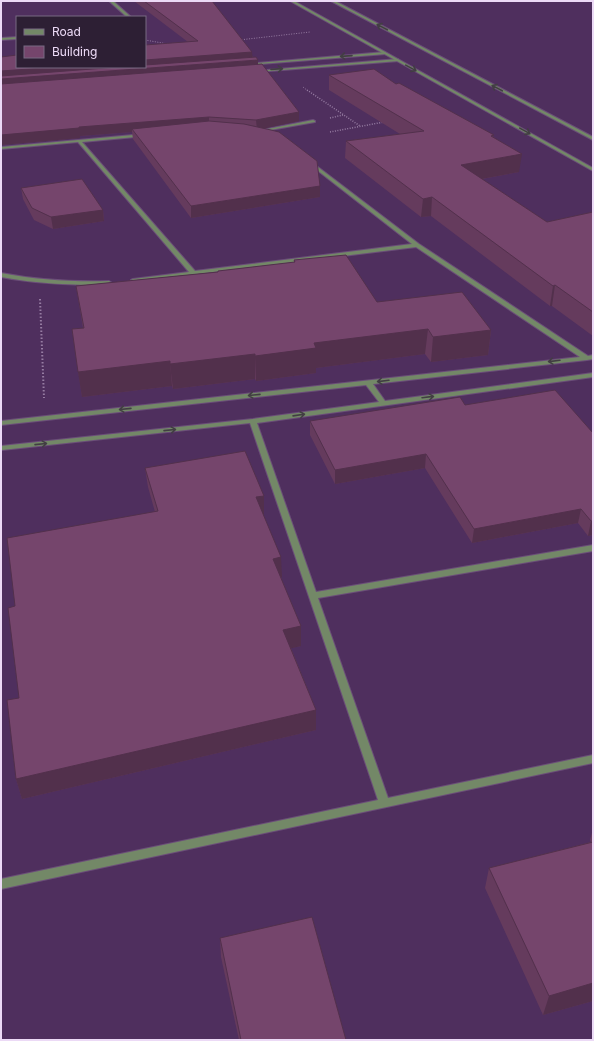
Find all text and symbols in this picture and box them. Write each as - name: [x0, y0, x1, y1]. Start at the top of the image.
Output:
- legend: [16, 16, 146, 68]
- one-way arrow: [376, 23, 388, 30]
- text: Road: [52, 24, 81, 39]
- text: Building: [52, 44, 97, 59]
- one-way arrow: [340, 53, 353, 60]
- one-way arrow: [405, 65, 417, 72]
- one-way arrow: [270, 66, 283, 73]
- one-way arrow: [491, 83, 503, 91]
- one-way arrow: [519, 128, 531, 136]
- one-way arrow: [548, 358, 561, 365]
- one-way arrow: [377, 378, 390, 385]
- one-way arrow: [248, 391, 261, 399]
- one-way arrow: [421, 393, 434, 401]
- one-way arrow: [119, 405, 132, 412]
- one-way arrow: [292, 411, 305, 419]
- one-way arrow: [163, 426, 176, 434]
- one-way arrow: [34, 440, 47, 448]

